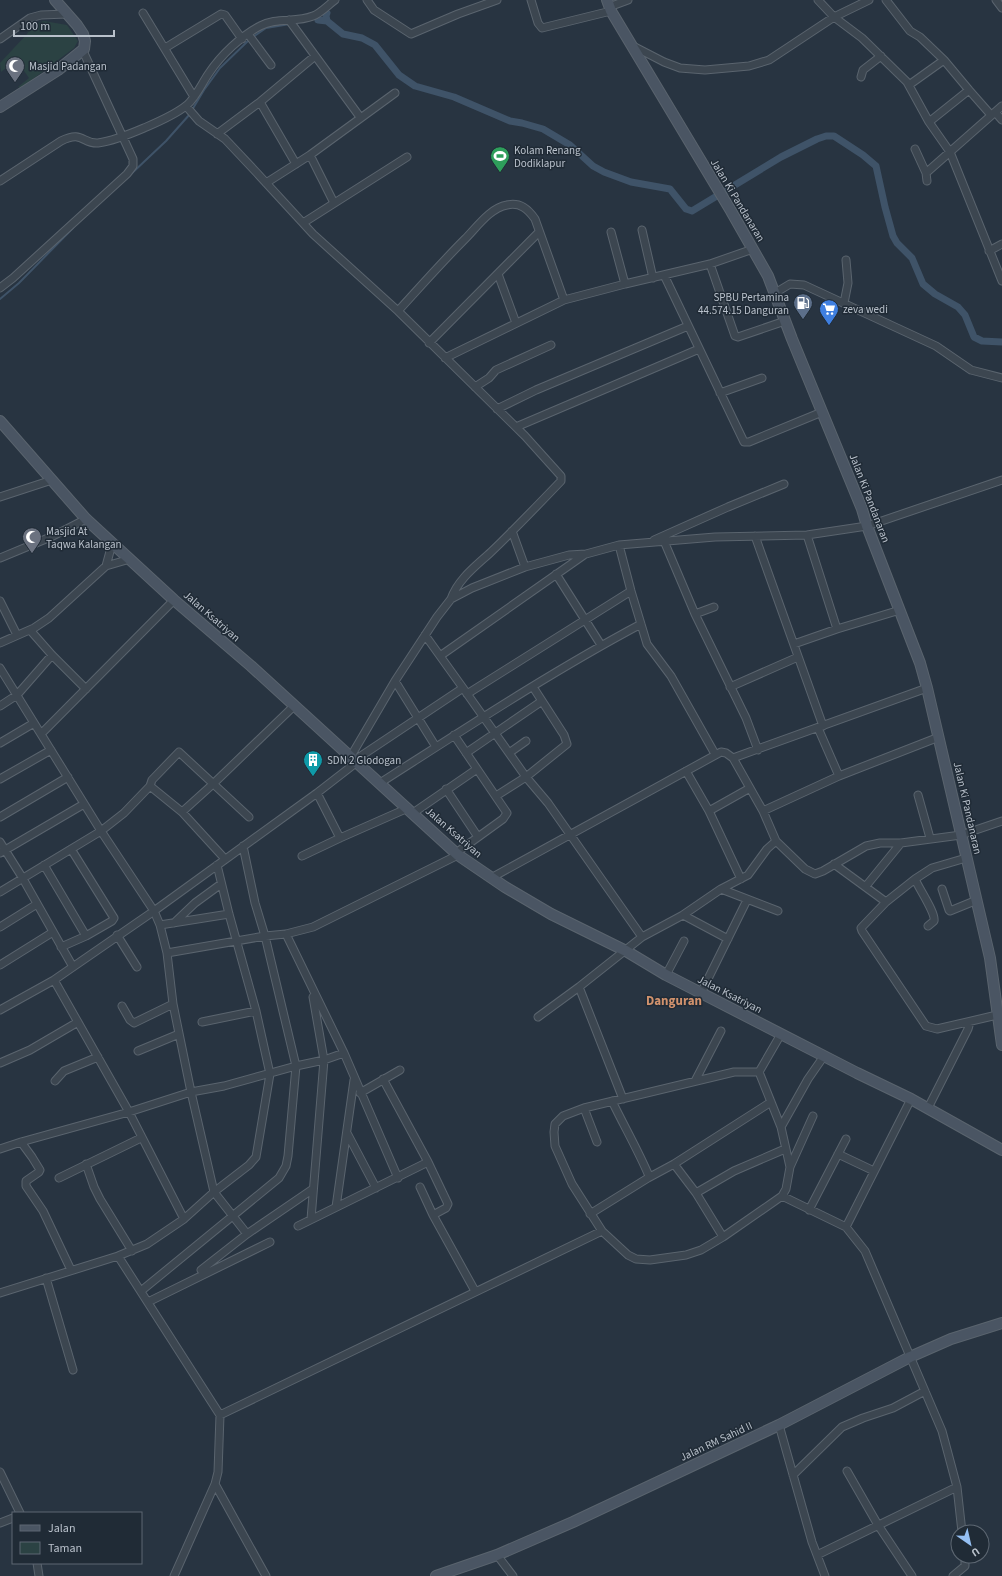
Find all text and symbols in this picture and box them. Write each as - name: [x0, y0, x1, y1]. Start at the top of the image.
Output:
- scale bar: [14, 12, 114, 38]
- text: 100 m: [20, 18, 50, 35]
- mosque icon: Masjid Padangan: [4, 55, 26, 83]
- place label: Masjid Padangan: [29, 59, 107, 74]
- place label: Kolam Renang Dodiklapur: [514, 143, 581, 171]
- sports icon: Kolam Renang Dodiklapur: [489, 145, 511, 173]
- street label: Jalan Ki Pandanaran: [707, 156, 768, 245]
- place label: SPBU Pertamina 44.574.15 Danguran: [698, 290, 789, 318]
- fuel station icon: SPBU Pertamina 44.574.15 Danguran: [792, 292, 814, 320]
- supermarket icon: zeva wedi: [818, 298, 840, 326]
- place label: zeva wedi: [843, 302, 888, 317]
- street label: Jalan Ki Pandanaran: [846, 451, 893, 545]
- place label: Masjid At Taqwa Kalangan: [46, 524, 122, 552]
- mosque icon: Masjid At Taqwa Kalangan: [21, 526, 43, 554]
- street label: Jalan Ksatriyan: [180, 588, 243, 645]
- building icon: SDN 2 Glodogan: [302, 749, 324, 777]
- place label: SDN 2 Glodogan: [327, 753, 401, 768]
- street label: Jalan Ki Pandanaran: [950, 760, 985, 856]
- street label: Jalan Ksatriyan: [422, 804, 485, 861]
- street label: Jalan Ksatriyan: [695, 972, 765, 1017]
- district label: Danguran: [646, 992, 702, 1010]
- street label: Jalan RM Sahid II: [678, 1418, 755, 1465]
- legend: [12, 1512, 142, 1564]
- text: Jalan: [48, 1520, 75, 1537]
- north arrow: [950, 1524, 990, 1564]
- text: Taman: [48, 1540, 82, 1557]
- text: U: [968, 1544, 983, 1560]

